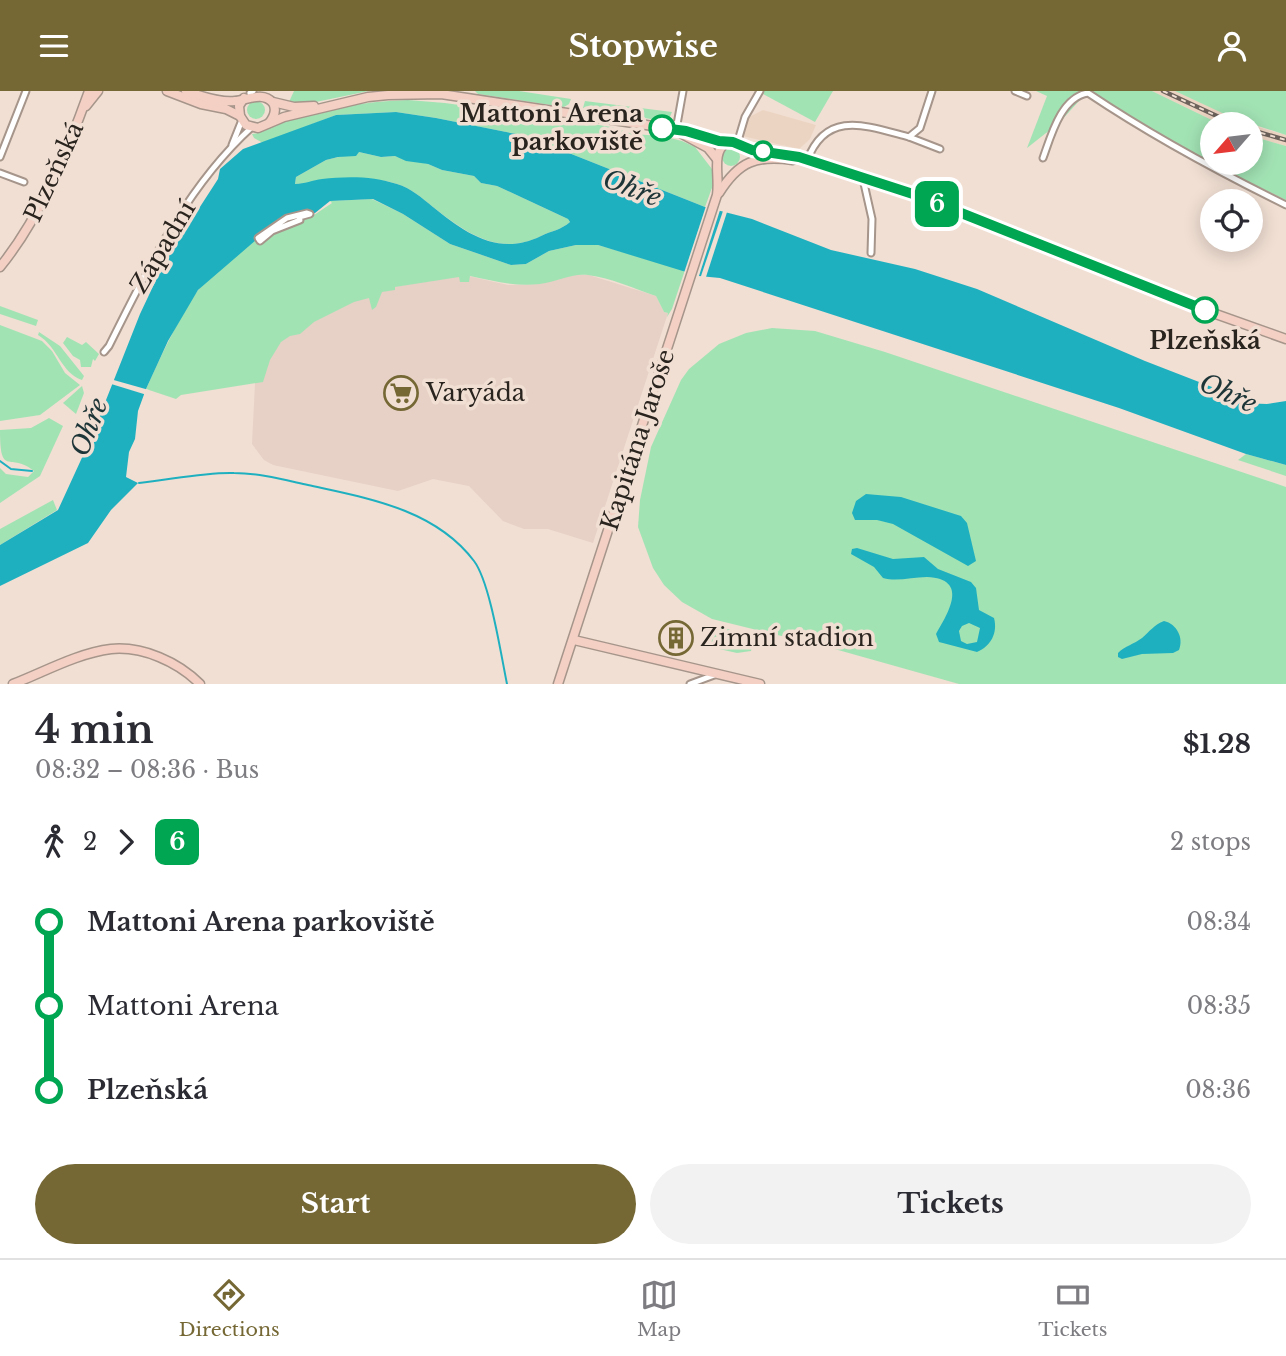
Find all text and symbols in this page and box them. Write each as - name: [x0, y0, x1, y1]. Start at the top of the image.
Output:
- text: Stopwise: [568, 26, 718, 66]
- icon: menu: [35, 27, 73, 65]
- icon: person: [1213, 27, 1251, 65]
- place label: Mattoni Arena parkoviště: [460, 99, 643, 156]
- north arrow: [1200, 112, 1264, 175]
- map controls: [1200, 112, 1263, 252]
- marker: Mattoni Arena parkoviště: [649, 115, 675, 141]
- street label: Plzeňská: [18, 117, 90, 226]
- unlabelled marker: [753, 141, 773, 161]
- water label: Ohře: [599, 162, 666, 214]
- line badge: 6: [914, 181, 960, 227]
- text: 6: [929, 189, 945, 218]
- button: locate: [1200, 189, 1263, 252]
- street label: Západní: [124, 195, 202, 298]
- marker: Plzeňská: [1192, 297, 1218, 323]
- place label: Plzeňská: [1149, 326, 1261, 355]
- street label: Kapitána Jaroše: [595, 346, 680, 534]
- water label: Ohře: [1194, 366, 1262, 420]
- supermarket icon: Varyáda: [382, 374, 420, 412]
- place label: Varyáda: [425, 378, 526, 407]
- water label: Ohře: [63, 393, 115, 460]
- building icon: Zimní stadion: [657, 619, 695, 657]
- place label: Zimní stadion: [700, 623, 874, 652]
- text: 4 min: [35, 706, 154, 753]
- text: $1.28: [1183, 728, 1251, 760]
- text: 08:32 – 08:36 · Bus: [35, 756, 259, 784]
- icon: walk: [35, 823, 73, 861]
- icon: forward: [107, 823, 145, 861]
- text: 6: [169, 827, 185, 856]
- text: 2: [83, 828, 97, 856]
- text: 2 stops: [1170, 828, 1251, 856]
- text: Mattoni Arena parkoviště: [87, 906, 435, 938]
- text: 08:34: [1186, 908, 1251, 936]
- text: Mattoni Arena: [87, 990, 279, 1022]
- text: 08:35: [1187, 992, 1251, 1020]
- text: Plzeňská: [87, 1074, 208, 1106]
- text: 08:36: [1185, 1076, 1251, 1104]
- button: Start: [35, 1164, 636, 1244]
- button: Tickets: [650, 1164, 1251, 1244]
- tab: Directions: [179, 1276, 280, 1341]
- tab: Map: [637, 1276, 681, 1341]
- tab: Tickets: [1038, 1276, 1107, 1341]

